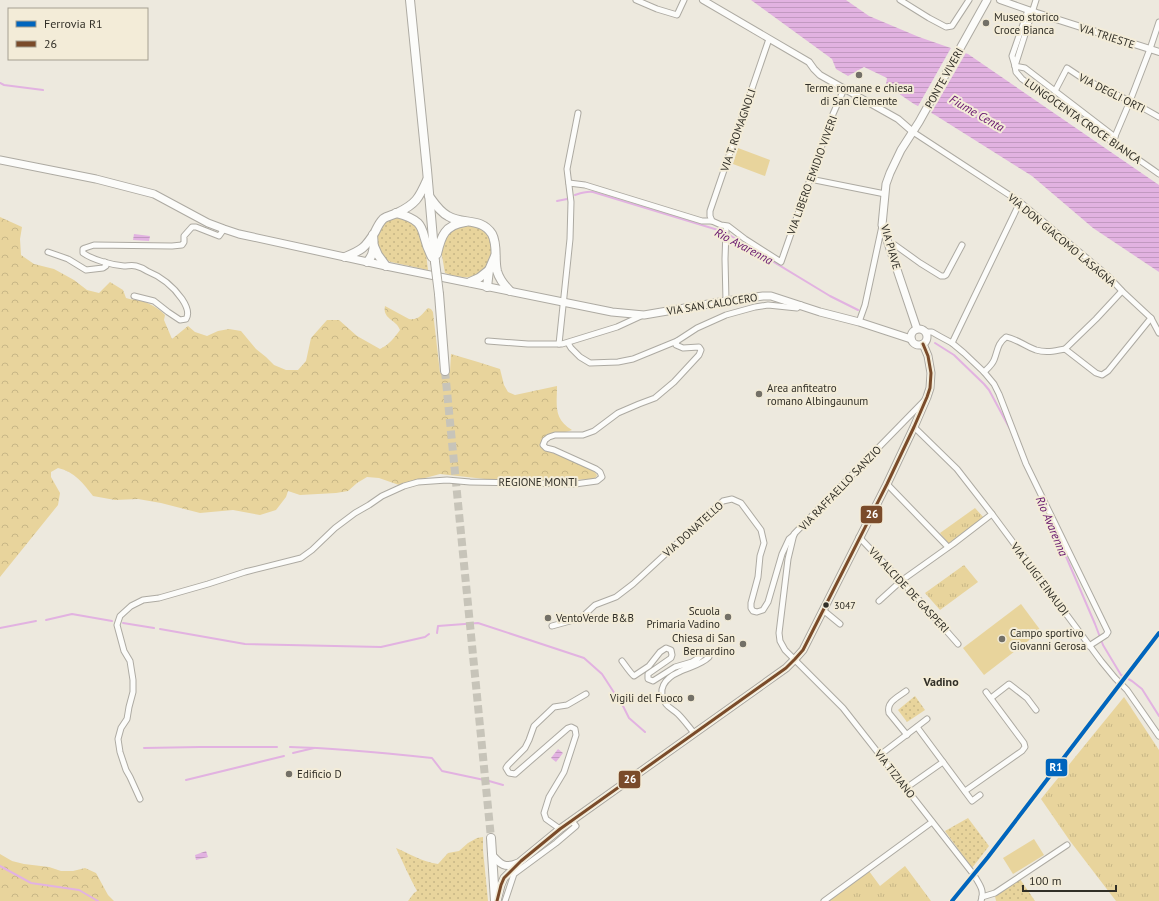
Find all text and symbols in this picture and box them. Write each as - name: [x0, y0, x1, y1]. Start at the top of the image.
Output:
- legend: [8, 8, 148, 60]
- place label: Museo storico Croce Bianca: [994, 10, 1059, 37]
- text: Ferrovia R1: [44, 16, 103, 31]
- marker: Museo storico Croce Bianca: [981, 18, 991, 28]
- street label: VIA TRIESTE: [1076, 20, 1137, 52]
- text: 26: [44, 36, 57, 51]
- street label: PONTE VIVERI: [922, 45, 966, 111]
- marker: Terme romane e chiesa di San Clemente: [854, 70, 864, 80]
- street label: VIA DEGLI ORTI: [1076, 70, 1148, 116]
- street label: LUNGOCENTA CROCE BIANCA: [1022, 75, 1145, 167]
- place label: Terme romane e chiesa di San Clemente: [805, 81, 913, 108]
- street label: VIA T. ROMAGNOLI: [717, 87, 759, 174]
- water label: Fiume Centa: [947, 91, 1007, 135]
- street label: VIA LIBERO EMIDIO VIVERI: [784, 114, 840, 237]
- street label: VIA DON GIACOMO LASAGNA: [1004, 190, 1119, 290]
- street label: VIA PIAVE: [878, 222, 904, 271]
- water label: Rio Avarenna: [712, 224, 776, 268]
- street label: VIA SAN CALOCERO: [665, 290, 758, 318]
- place label: Area anfiteatro romano Albingaunum: [767, 381, 868, 408]
- marker: Area anfiteatro romano Albingaunum: [754, 389, 764, 399]
- street label: VIA RAFFAELLO SANZIO: [795, 443, 884, 534]
- street label: REGIONE MONTI: [498, 475, 578, 489]
- water label: Rio Avarenna: [1033, 494, 1071, 558]
- street label: VIA DONATELLO: [659, 498, 726, 560]
- line badge: 26: [860, 505, 883, 524]
- text: 26: [866, 507, 878, 521]
- street label: VIA LUIGI EINAUDI: [1007, 539, 1072, 618]
- street label: VIA ALCIDE DE GASPERI: [865, 544, 952, 636]
- place label: 3047: [834, 599, 856, 612]
- marker: 3047: [821, 600, 831, 610]
- place label: Scuola Primaria Vadino: [646, 604, 720, 631]
- place label: VentoVerde B&B: [555, 611, 634, 625]
- marker: Scuola Primaria Vadino: [723, 612, 733, 622]
- marker: VentoVerde B&B: [543, 613, 553, 623]
- place label: Campo sportivo Giovanni Gerosa: [1010, 626, 1086, 653]
- place label: Chiesa di San Bernardino: [672, 631, 735, 658]
- marker: Campo sportivo Giovanni Gerosa: [997, 634, 1007, 644]
- marker: Chiesa di San Bernardino: [738, 639, 748, 649]
- district label: Vadino: [922, 674, 959, 689]
- place label: Vigili del Fuoco: [609, 691, 683, 705]
- marker: Vigili del Fuoco: [686, 693, 696, 703]
- street label: VIA TIZIANO: [871, 746, 918, 801]
- line badge: R1: [1045, 758, 1068, 777]
- text: R1: [1050, 760, 1062, 774]
- place label: Edificio D: [297, 767, 342, 781]
- marker: Edificio D: [284, 769, 294, 779]
- line badge: 26: [618, 770, 641, 789]
- text: 26: [624, 772, 636, 786]
- scale bar: [1023, 867, 1116, 893]
- text: 100 m: [1029, 873, 1062, 888]

